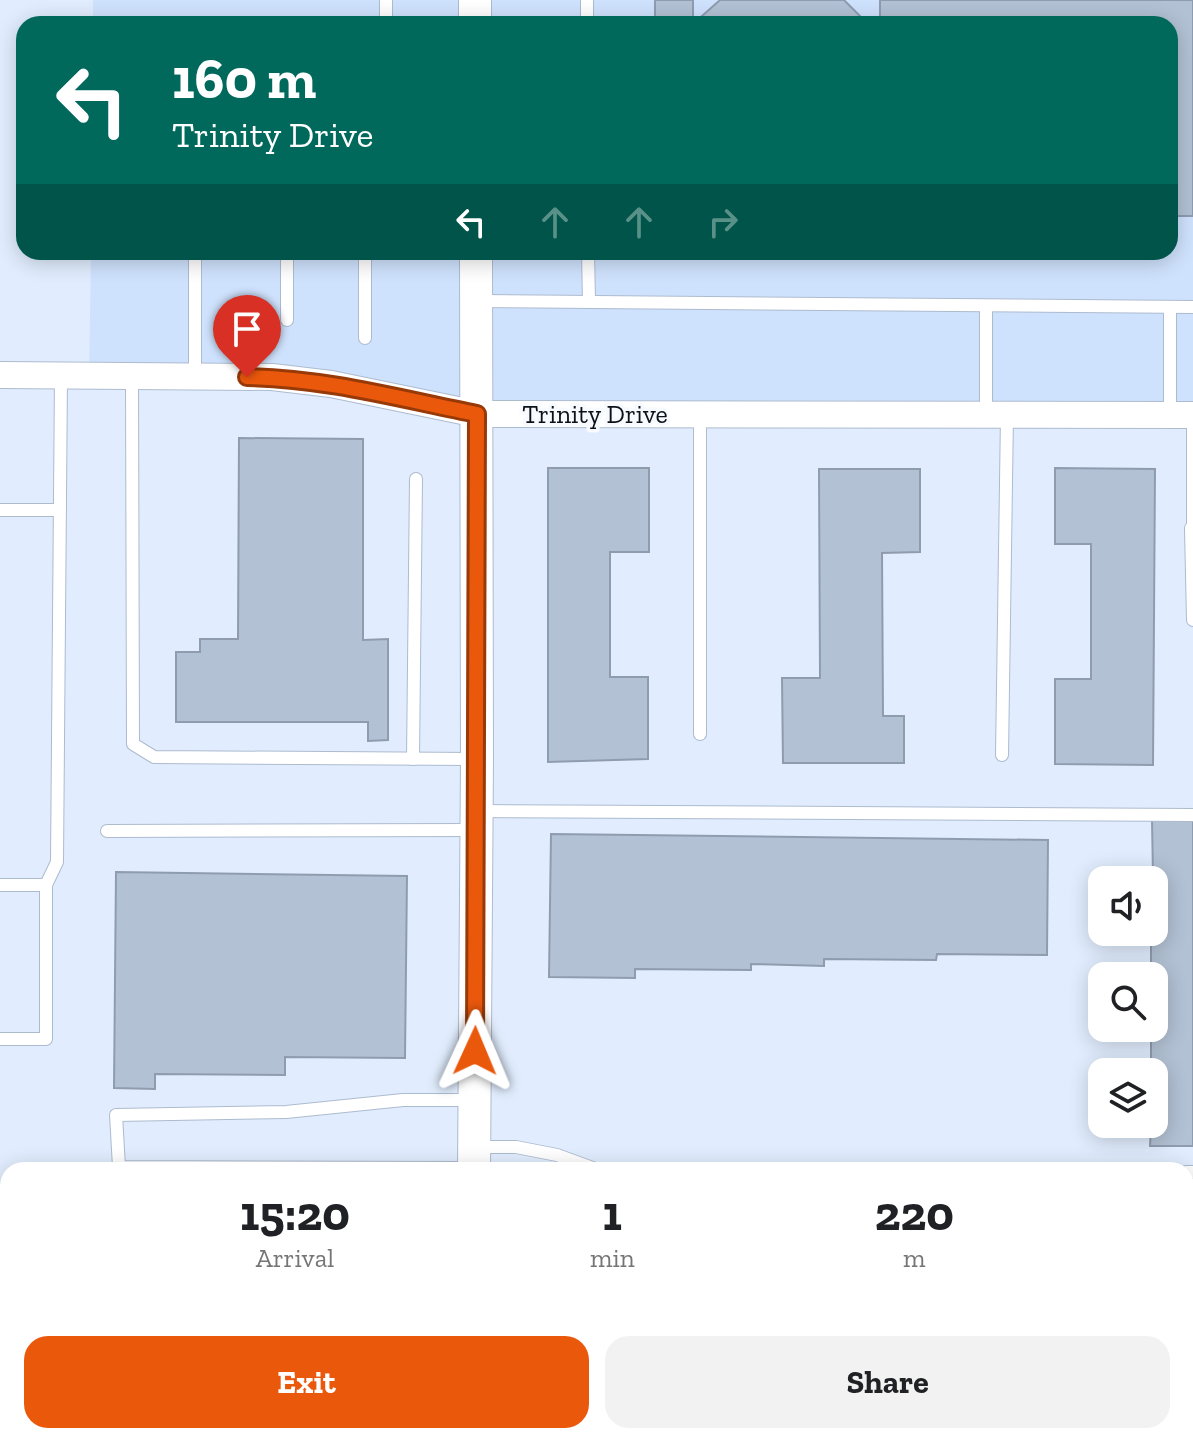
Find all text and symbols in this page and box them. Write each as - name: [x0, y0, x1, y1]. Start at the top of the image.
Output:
- text: 160 m: [172, 45, 316, 112]
- icon: left: [40, 48, 144, 152]
- text: Trinity Drive: [172, 113, 374, 156]
- icon: left: [449, 200, 493, 244]
- icon: ahead: [533, 200, 577, 244]
- icon: ahead: [617, 200, 661, 244]
- icon: right: [701, 200, 745, 244]
- pin: [213, 295, 281, 377]
- icon: arrive: [225, 307, 269, 351]
- street label: Trinity Drive: [522, 398, 668, 430]
- map controls: [1088, 866, 1168, 1138]
- button: sound: [1088, 866, 1168, 946]
- button: search: [1088, 962, 1168, 1042]
- position arrow: [433, 1009, 517, 1093]
- button: layers: [1088, 1058, 1168, 1138]
- text: 15:20: [240, 1185, 350, 1242]
- text: 1: [603, 1185, 622, 1242]
- text: 220: [875, 1185, 954, 1242]
- text: Arrival: [256, 1242, 334, 1274]
- text: min: [590, 1242, 635, 1274]
- text: m: [903, 1242, 926, 1274]
- button: Exit: [24, 1336, 589, 1428]
- button: Share: [605, 1336, 1170, 1428]

